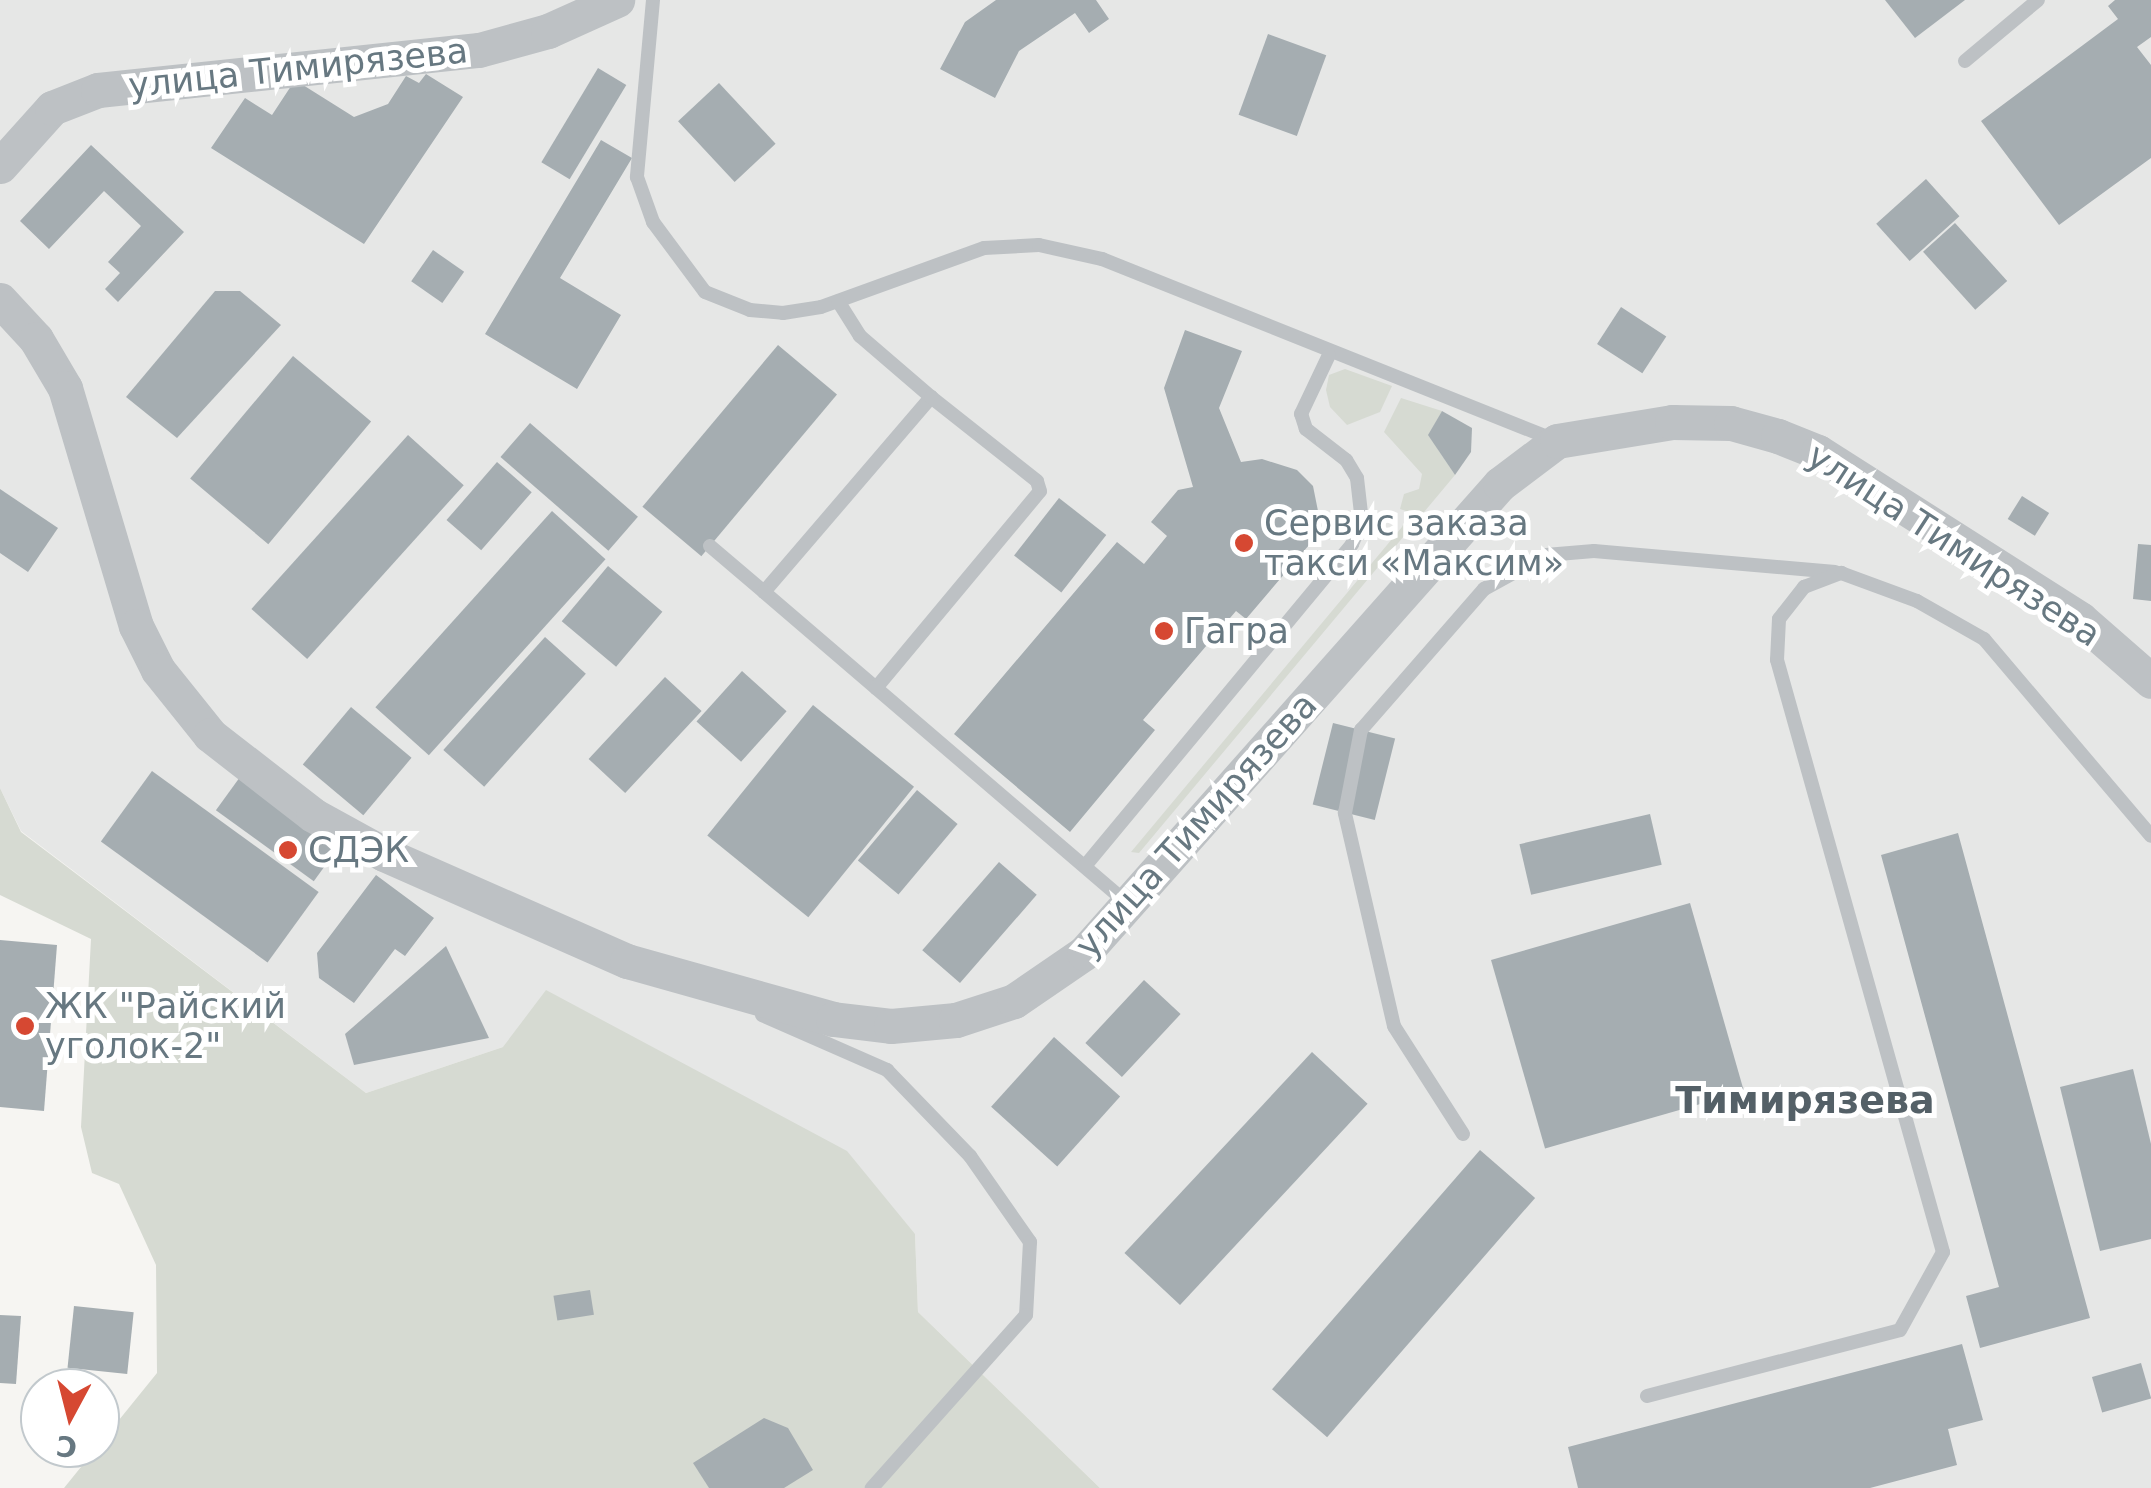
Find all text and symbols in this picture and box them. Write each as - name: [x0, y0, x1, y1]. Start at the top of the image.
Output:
- street label: улица Тимирязева: [126, 29, 470, 107]
- street label: улица Тимирязева: [1800, 435, 2108, 655]
- place label: Сервис заказа такси «Максим»: [1264, 502, 1564, 584]
- marker: Сервис заказа такси «Максим»: [1233, 532, 1255, 554]
- place label: Гагра: [1184, 610, 1289, 652]
- marker: Гагра: [1153, 620, 1175, 642]
- street label: улица Тимирязева: [1066, 684, 1326, 966]
- place label: СДЭК: [308, 829, 409, 871]
- marker: СДЭК: [277, 839, 299, 861]
- place label: ЖК "Райский уголок-2": [45, 985, 286, 1067]
- marker: ЖК "Райский уголок-2": [14, 1015, 36, 1037]
- district label: Тимирязева: [1675, 1078, 1935, 1124]
- north arrow: [20, 1368, 120, 1468]
- text: С: [54, 1429, 79, 1464]

